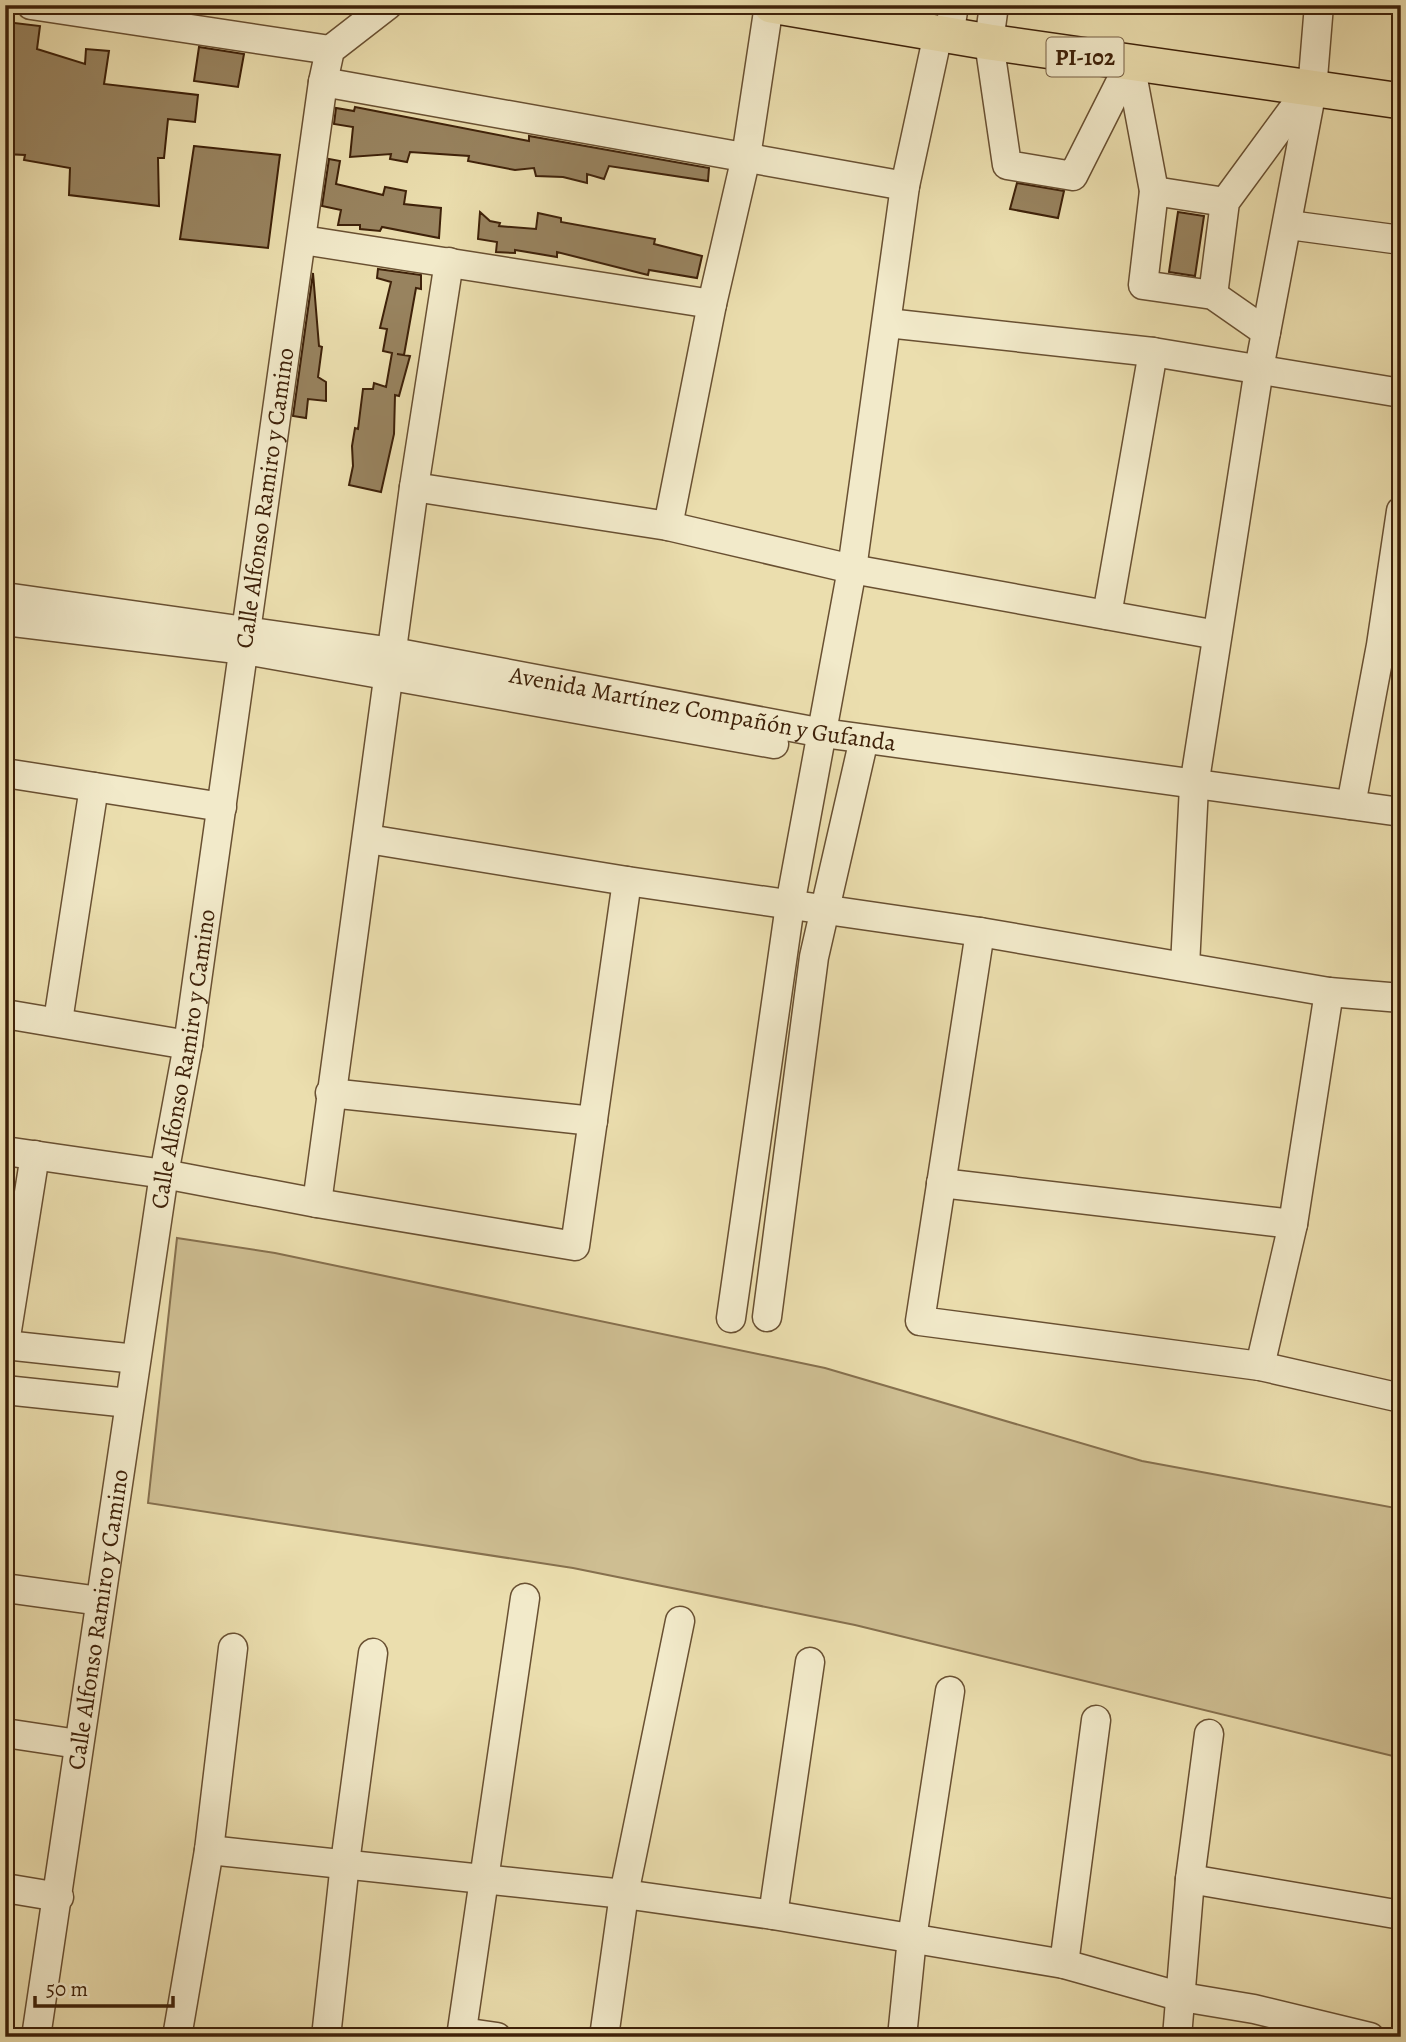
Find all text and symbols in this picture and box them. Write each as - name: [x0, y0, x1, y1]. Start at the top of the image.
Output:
- road number: PI-102: [1046, 38, 1124, 76]
- street label: Calle Alfonso Ramiro y Camino: [228, 346, 302, 650]
- street label: Avenida Martínez Compañón y Gufanda: [506, 658, 899, 759]
- street label: Calle Alfonso Ramiro y Camino: [143, 907, 223, 1211]
- street label: Calle Alfonso Ramiro y Camino: [60, 1467, 136, 1772]
- scale bar: [35, 1965, 173, 2009]
- text: 50 m: [46, 1975, 88, 2003]

